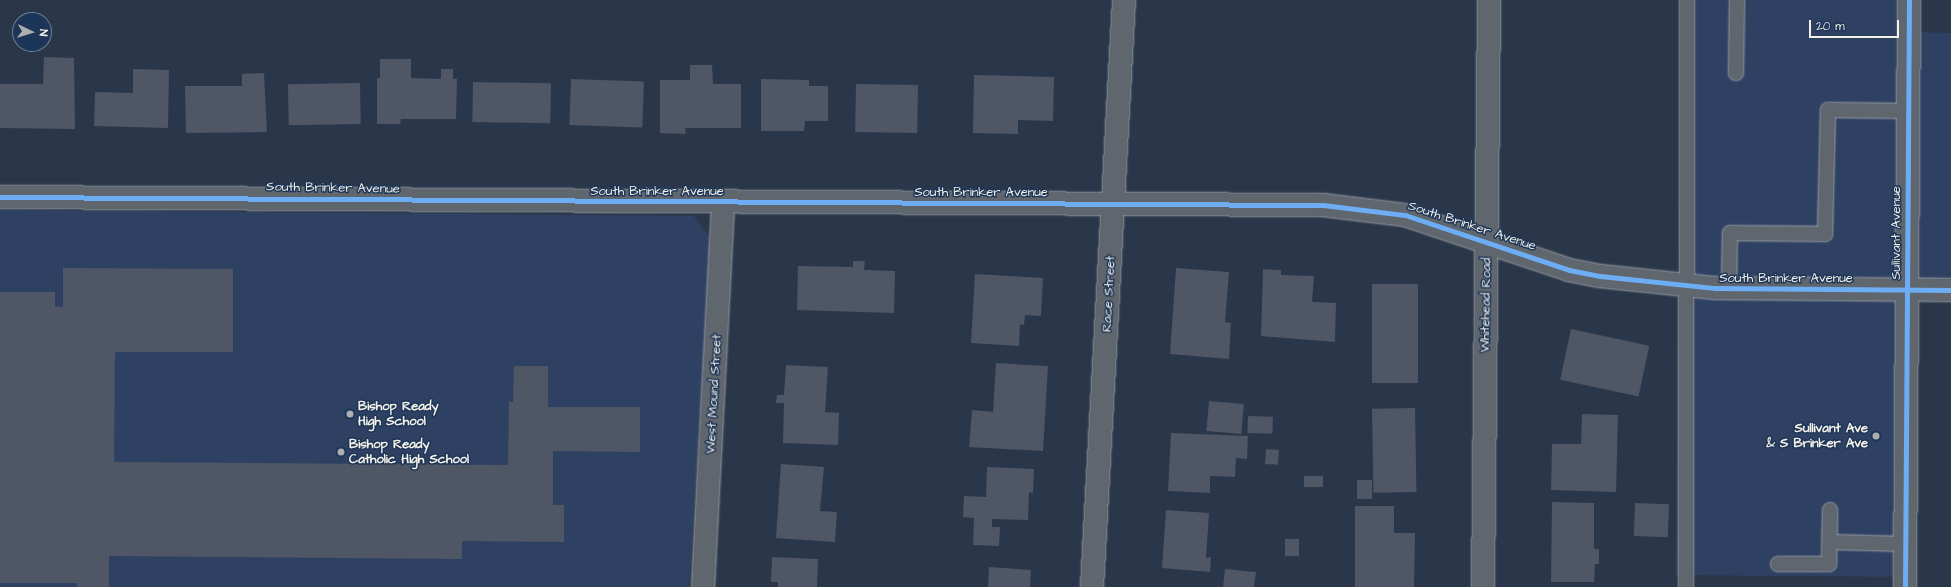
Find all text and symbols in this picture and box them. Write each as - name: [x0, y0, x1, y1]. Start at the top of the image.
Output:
- north arrow: [12, 12, 52, 52]
- scale bar: [1811, 12, 1901, 38]
- text: 20 m: [1816, 18, 1845, 35]
- text: N: [36, 29, 51, 37]
- street label: South Brinker Avenue: [266, 179, 400, 197]
- street label: South Brinker Avenue: [590, 183, 724, 199]
- street label: South Brinker Avenue: [914, 184, 1048, 200]
- street label: Sullivant Avenue: [1888, 186, 1904, 280]
- street label: South Brinker Avenue: [1406, 198, 1538, 254]
- street label: Race Street: [1099, 255, 1119, 333]
- street label: Whitehead Road: [1477, 258, 1495, 352]
- street label: South Brinker Avenue: [1719, 270, 1853, 286]
- street label: West Mound Street: [703, 334, 725, 454]
- place label: Bishop Ready High School: [358, 399, 439, 430]
- marker: Bishop Ready High School: [345, 409, 355, 419]
- place label: Sullivant Ave & S Brinker Ave: [1766, 421, 1868, 452]
- marker: Sullivant Ave & S Brinker Ave: [1871, 431, 1881, 441]
- place label: Bishop Ready Catholic High School: [349, 437, 469, 468]
- marker: Bishop Ready Catholic High School: [336, 447, 346, 457]

